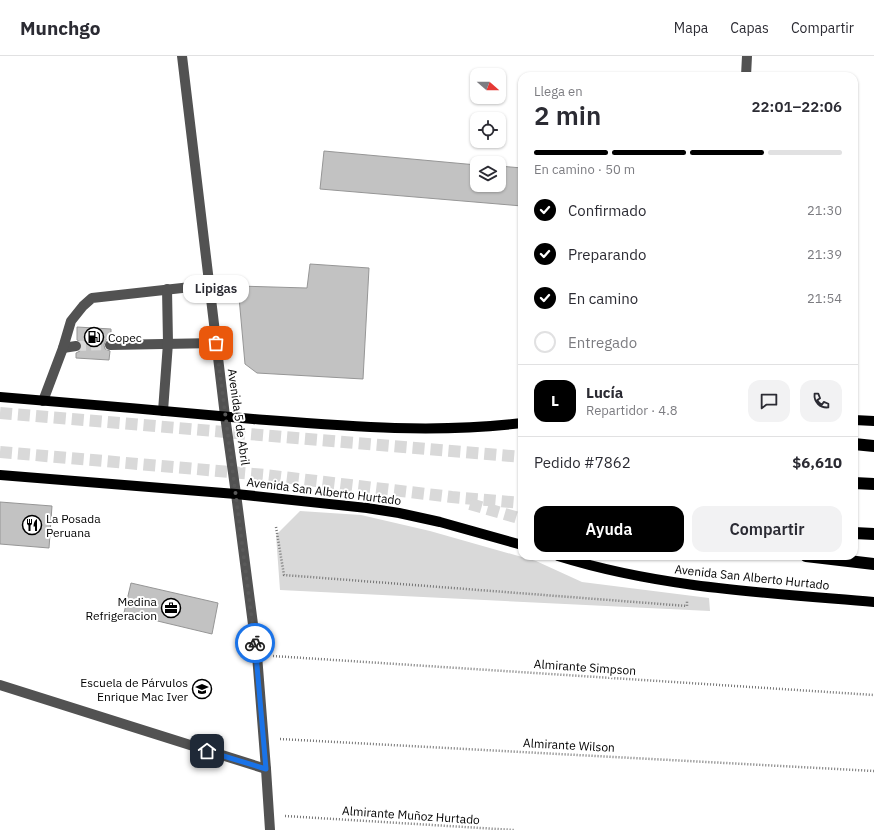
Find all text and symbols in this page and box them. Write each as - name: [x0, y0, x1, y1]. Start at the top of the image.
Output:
- text: Munchgo: [20, 16, 100, 40]
- text: Mapa: [674, 19, 708, 37]
- text: Capas: [730, 19, 769, 37]
- text: Compartir: [791, 19, 854, 37]
- north arrow: [470, 68, 506, 104]
- map controls: [470, 68, 506, 192]
- text: Llega en: [534, 83, 583, 100]
- text: 22:01–22:06: [752, 97, 842, 116]
- text: 2 min: [534, 98, 601, 132]
- button: locate: [470, 112, 506, 148]
- button: layers: [470, 156, 506, 192]
- text: En camino · 50 m: [534, 161, 635, 178]
- icon: check: [534, 199, 556, 221]
- text: Confirmado: [568, 201, 646, 220]
- text: 21:30: [807, 202, 842, 219]
- icon: check: [534, 243, 556, 265]
- text: Preparando: [568, 245, 646, 264]
- text: 21:39: [807, 246, 842, 263]
- callout: Lipigas: [183, 275, 249, 303]
- text: Lipigas: [195, 280, 237, 297]
- icon: check: [534, 287, 556, 309]
- text: En camino: [568, 289, 638, 308]
- text: 21:54: [807, 290, 842, 307]
- fuel station icon: Copec: [83, 326, 105, 348]
- pin: [199, 326, 233, 360]
- place label: Copec: [108, 330, 142, 345]
- icon: bag: [205, 332, 227, 354]
- text: Entregado: [568, 333, 637, 352]
- street label: Avenida 5 de Abril: [225, 368, 253, 466]
- button: chat: [748, 380, 790, 422]
- button: phone: [800, 380, 842, 422]
- text: Lucía: [586, 383, 623, 402]
- text: L: [551, 391, 559, 410]
- text: Repartidor · 4.8: [586, 402, 677, 419]
- text: Pedido #7862: [534, 453, 631, 472]
- text: $6,610: [792, 453, 842, 472]
- street label: Avenida San Alberto Hurtado: [246, 474, 402, 508]
- button: Ayuda: [534, 506, 684, 552]
- button: Compartir: [692, 506, 842, 552]
- place label: La Posada Peruana: [46, 511, 101, 540]
- restaurant icon: La Posada Peruana: [21, 514, 43, 536]
- street label: Avenida San Alberto Hurtado: [674, 561, 830, 593]
- place label: Medina Refrigeracion: [85, 594, 158, 623]
- office icon: Medina Refrigeracion: [160, 597, 182, 619]
- courier: [235, 623, 275, 663]
- icon: bike: [244, 632, 266, 654]
- street label: Almirante Simpson: [533, 656, 637, 678]
- place label: Escuela de Párvulos Enrique Mac Iver: [80, 675, 189, 704]
- school or university icon: Escuela de Párvulos Enrique Mac Iver: [191, 678, 213, 700]
- pin: [190, 734, 224, 768]
- street label: Almirante Wilson: [523, 735, 615, 755]
- icon: home: [196, 740, 218, 762]
- street label: Almirante Muñoz Hurtado: [342, 803, 481, 827]

